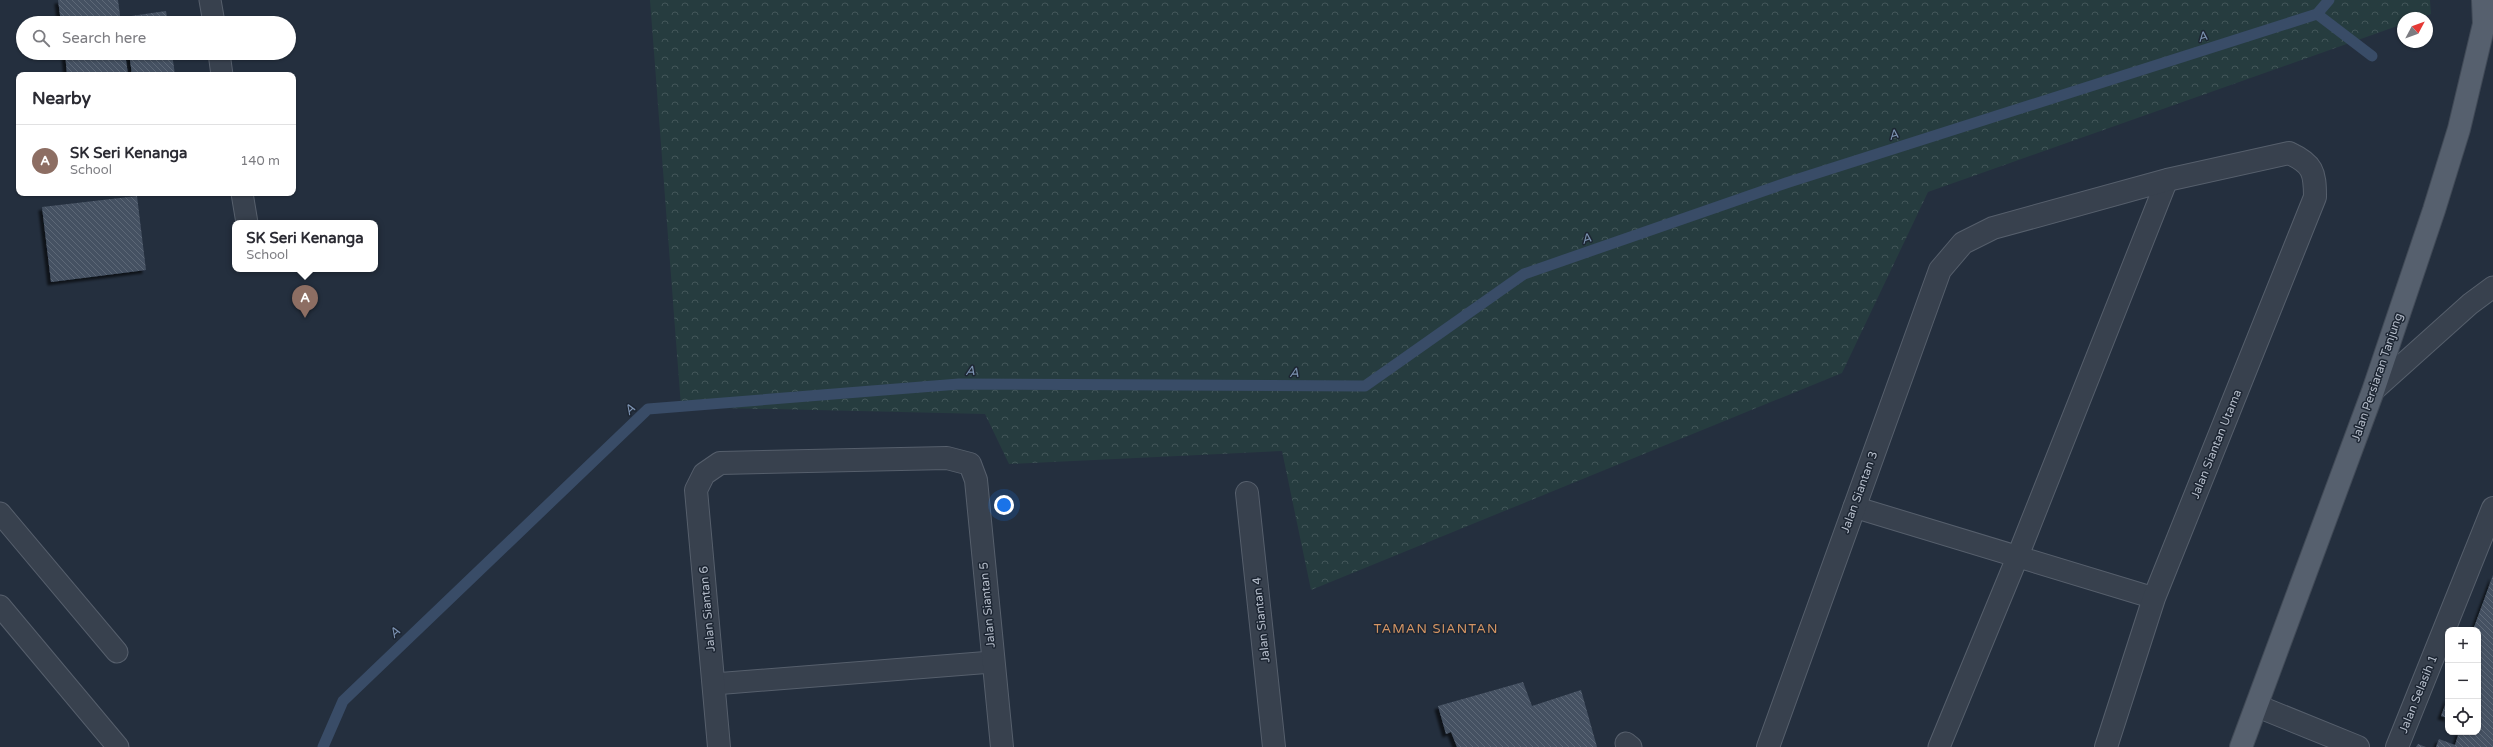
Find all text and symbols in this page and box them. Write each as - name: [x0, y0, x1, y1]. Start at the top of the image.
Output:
- north arrow: [2397, 12, 2433, 48]
- search box: [16, 16, 296, 60]
- icon: search: [30, 27, 52, 49]
- water label: A: [2195, 28, 2210, 46]
- text: Search here: [62, 29, 146, 47]
- text: Nearby: [32, 88, 91, 109]
- water label: A: [1886, 126, 1901, 144]
- text: SK Seri Kenanga: [70, 144, 187, 162]
- text: A: [40, 153, 50, 169]
- text: 140 m: [240, 153, 280, 169]
- text: School: [70, 162, 112, 178]
- popup: [232, 220, 378, 272]
- text: SK Seri Kenanga: [246, 229, 364, 247]
- water label: A: [1579, 230, 1594, 248]
- text: School: [246, 247, 288, 263]
- pin: A: [292, 285, 318, 318]
- street label: Jalan Persiaran Tanjung: [2348, 311, 2406, 443]
- water label: A: [965, 363, 975, 379]
- water label: A: [1289, 365, 1299, 381]
- street label: Jalan Siantan Utama: [2188, 387, 2244, 501]
- water label: A: [621, 400, 639, 419]
- street label: Jalan Siantan 3: [1838, 449, 1880, 535]
- your location: [994, 495, 1014, 515]
- street label: Jalan Siantan 5: [976, 562, 998, 648]
- street label: Jalan Siantan 6: [696, 566, 718, 652]
- street label: Jalan Siantan 4: [1249, 576, 1272, 663]
- district label: TAMAN SIANTAN: [1374, 621, 1498, 637]
- water label: A: [386, 623, 404, 642]
- map controls: [2445, 627, 2481, 735]
- button: +: [2445, 627, 2481, 663]
- street label: Jalan Selasih 1: [2396, 653, 2440, 735]
- button: −: [2445, 663, 2481, 699]
- button: locate: [2445, 699, 2481, 735]

